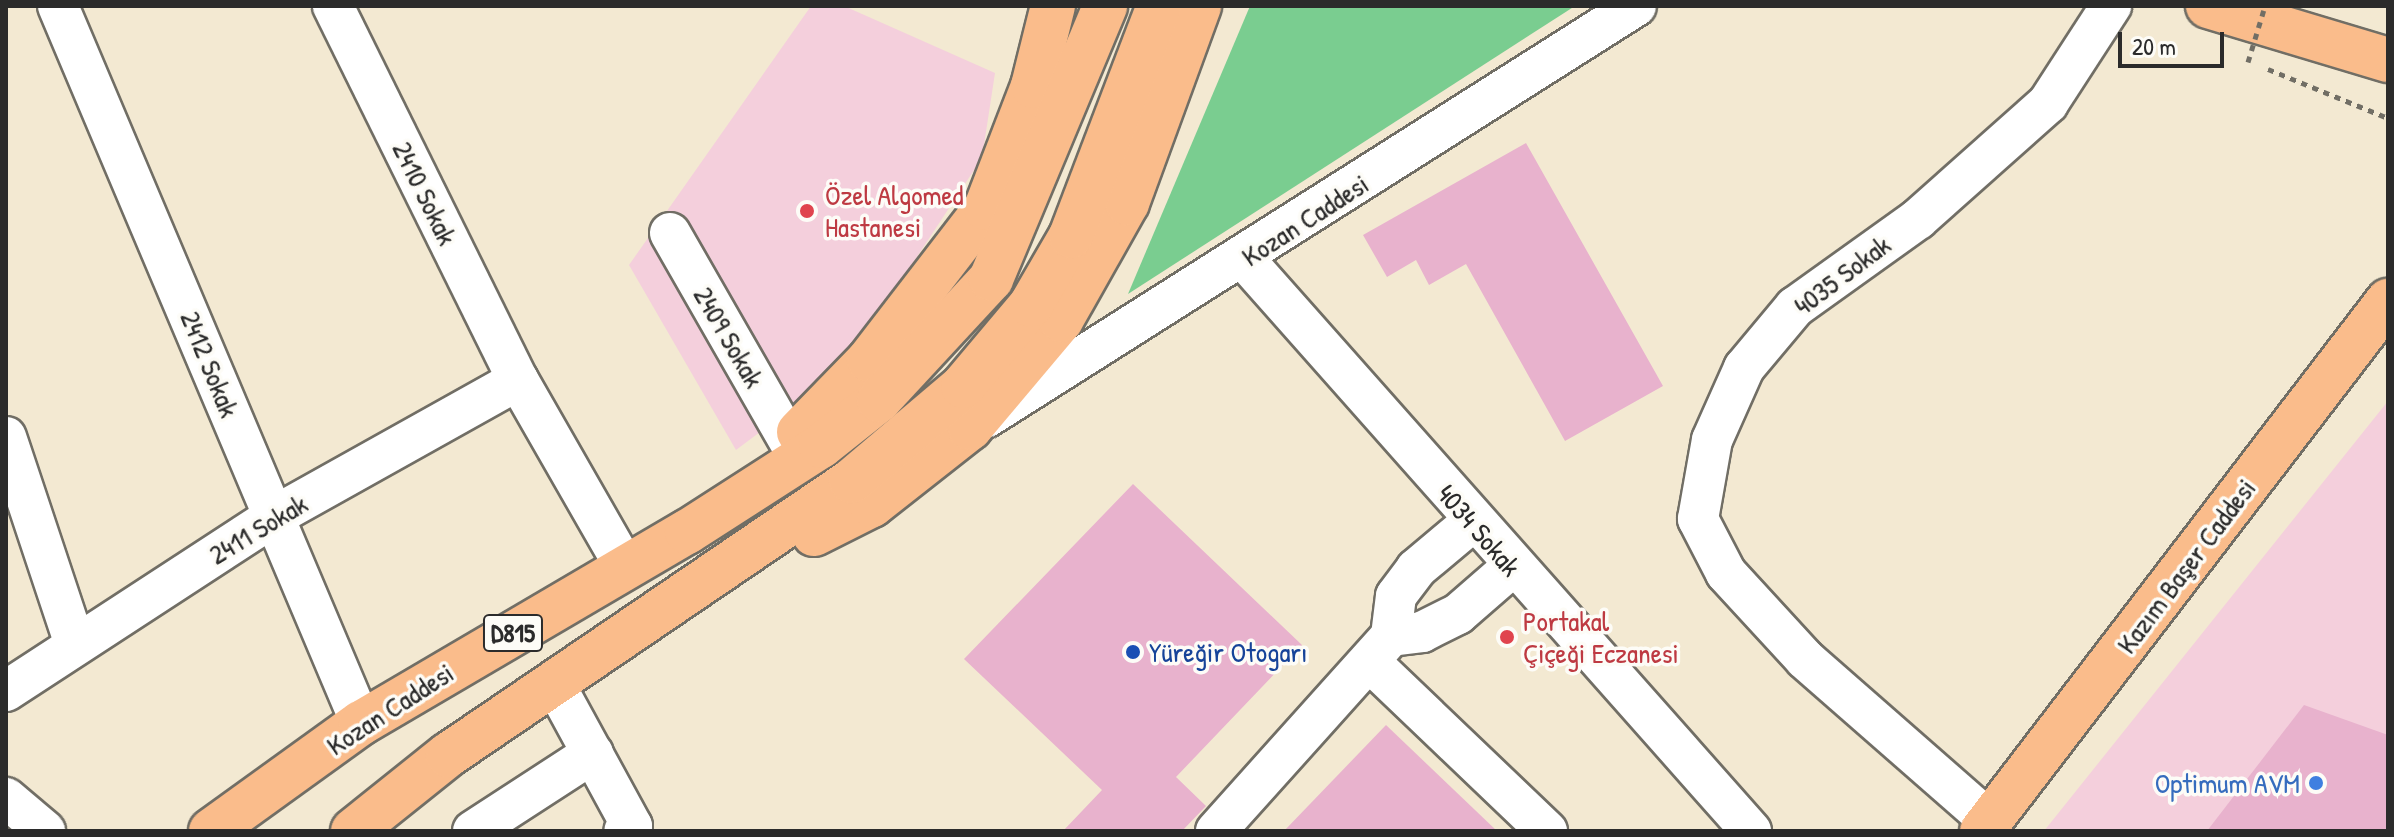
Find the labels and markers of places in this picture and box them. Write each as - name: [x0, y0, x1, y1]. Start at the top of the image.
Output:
- place label: Özel Algomed Hastanesi: [825, 178, 964, 244]
- marker: Özel Algomed Hastanesi: [796, 200, 818, 222]
- place label: Portakal Çiçeği Eczanesi: [1523, 604, 1679, 670]
- marker: Portakal Çiçeği Eczanesi: [1498, 628, 1516, 646]
- place label: Yüreğir Otogarı: [1149, 635, 1307, 669]
- marker: Yüreğir Otogarı: [1124, 643, 1142, 661]
- place label: Optimum AVM: [2155, 766, 2300, 800]
- marker: Optimum AVM: [2307, 774, 2325, 792]

